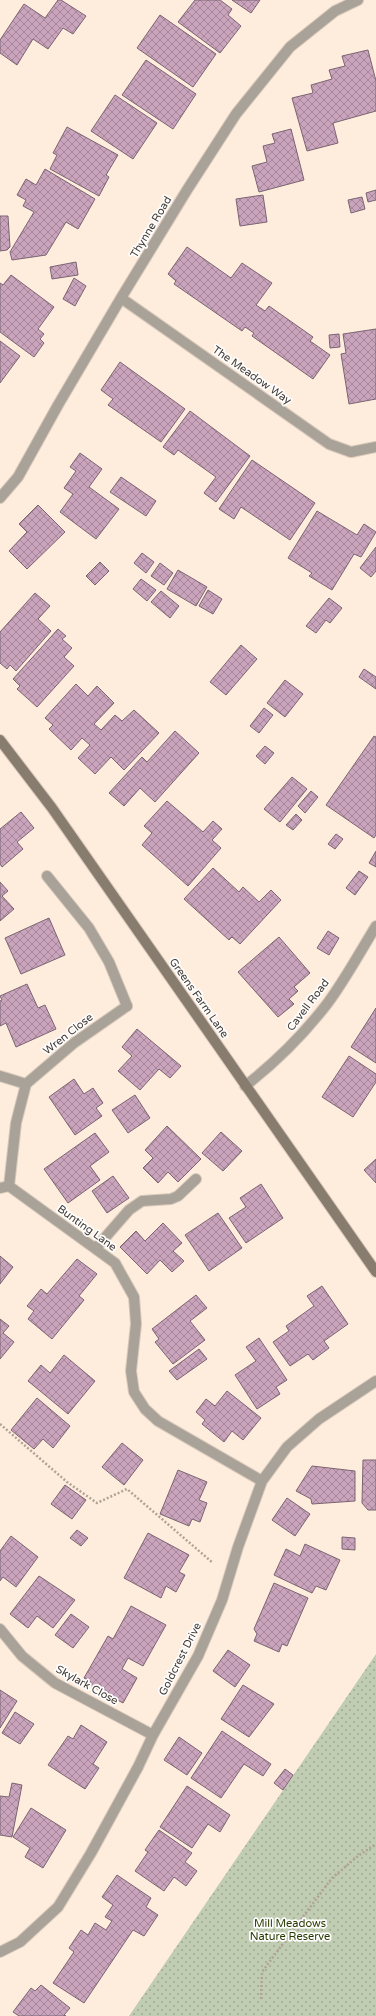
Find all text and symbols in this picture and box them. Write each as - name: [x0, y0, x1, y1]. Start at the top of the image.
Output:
- street label: Thynne Road: [128, 194, 174, 260]
- street label: The Meadow Way: [210, 343, 294, 407]
- street label: Greens Farm Lane: [167, 956, 231, 1040]
- street label: Cavell Road: [284, 976, 332, 1034]
- street label: Wren Close: [41, 1011, 95, 1057]
- street label: Bunting Lane: [55, 1202, 119, 1254]
- street label: Goldcrest Drive: [156, 1620, 204, 1698]
- street label: Skylark Close: [54, 1663, 120, 1707]
- park label: Mill Meadows Nature Reserve: [250, 1917, 330, 1943]

